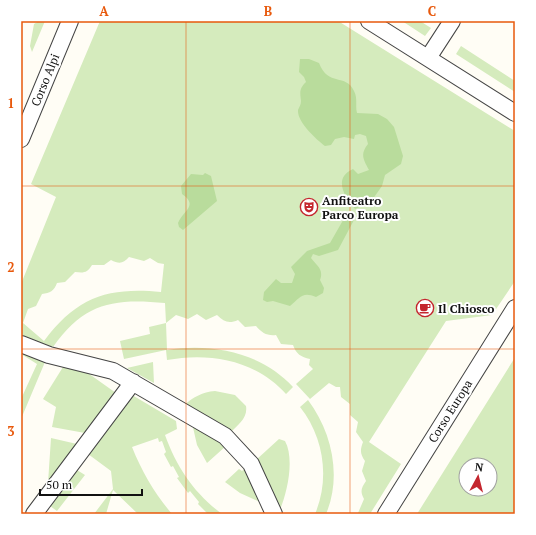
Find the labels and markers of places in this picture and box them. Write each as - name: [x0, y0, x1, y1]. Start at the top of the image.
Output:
- place label: Anfiteatro Parco Europa: [322, 193, 399, 222]
- theatre icon: Anfiteatro Parco Europa: [299, 197, 319, 217]
- cafe icon: Il Chiosco: [415, 298, 435, 318]
- place label: Il Chiosco: [438, 301, 495, 316]

